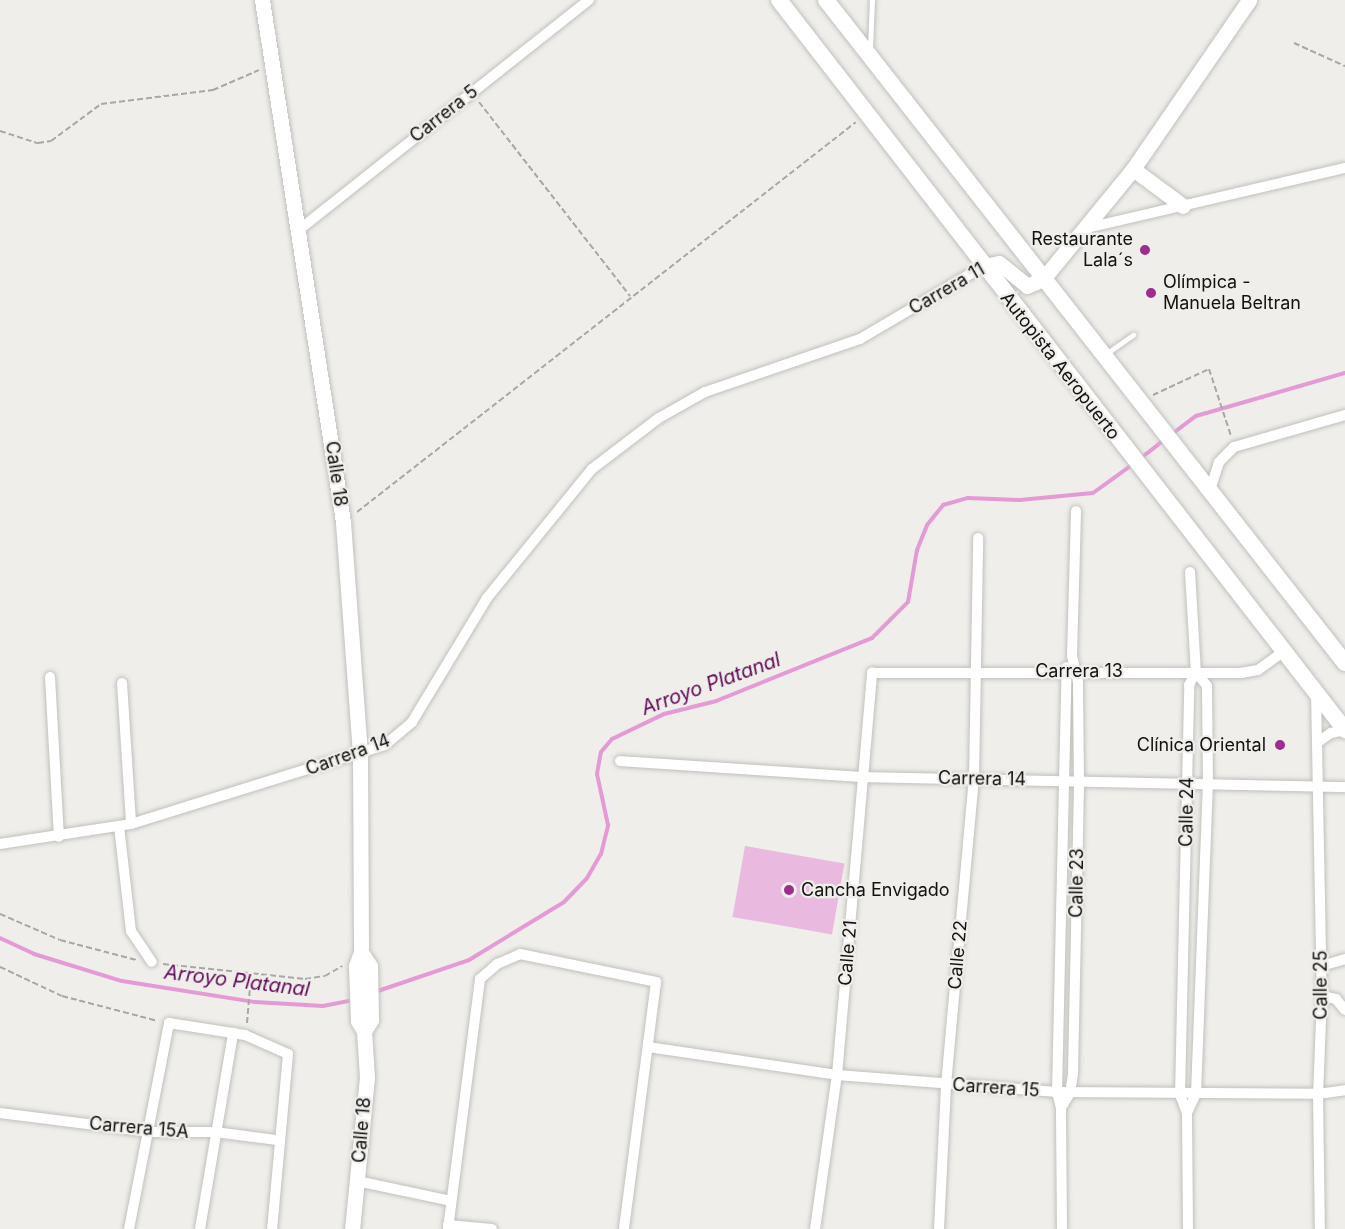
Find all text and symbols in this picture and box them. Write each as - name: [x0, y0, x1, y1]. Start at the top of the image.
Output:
- street label: Carrera 5: [406, 81, 482, 147]
- place label: Restaurante Lala´s: [1031, 229, 1133, 272]
- marker: Restaurante Lala´s: [1138, 243, 1152, 257]
- street label: Carrera 11: [905, 259, 989, 319]
- place label: Olímpica - Manuela Beltran: [1163, 272, 1301, 314]
- marker: Olímpica - Manuela Beltran: [1144, 286, 1158, 300]
- street label: Autopista Aeropuerto: [996, 288, 1124, 444]
- street label: Calle 18: [321, 440, 351, 508]
- water label: Arroyo Platanal: [638, 648, 784, 720]
- street label: Carrera 13: [1035, 660, 1123, 682]
- street label: Carrera 14: [303, 730, 393, 780]
- place label: Clínica Oriental: [1137, 734, 1266, 756]
- marker: Clínica Oriental: [1271, 736, 1289, 754]
- street label: Carrera 14: [938, 767, 1026, 791]
- street label: Calle 24: [1176, 777, 1198, 847]
- street label: Calle 23: [1066, 848, 1088, 918]
- place label: Cancha Envigado: [801, 879, 950, 901]
- marker: Cancha Envigado: [782, 883, 796, 897]
- street label: Calle 21: [834, 919, 862, 987]
- street label: Calle 22: [944, 919, 972, 991]
- street label: Calle 25: [1310, 950, 1332, 1020]
- water label: Arroyo Platanal: [163, 960, 311, 1002]
- street label: Carrera 15: [952, 1074, 1040, 1102]
- street label: Calle 18: [348, 1096, 376, 1164]
- street label: Carrera 15A: [88, 1113, 190, 1143]

